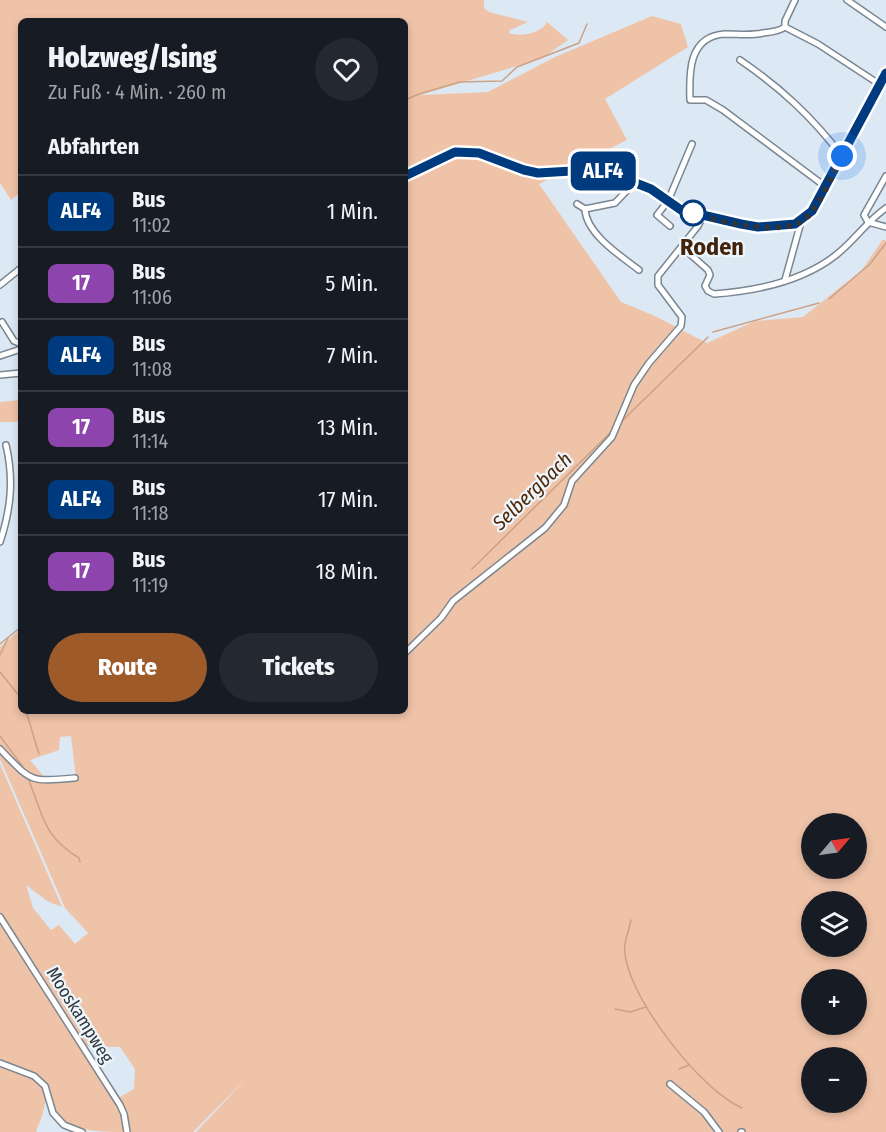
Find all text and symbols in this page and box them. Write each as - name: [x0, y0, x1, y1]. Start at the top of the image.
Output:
- button: heart: [315, 38, 378, 101]
- text: Holzweg/Ising: [48, 41, 217, 74]
- text: Zu Fuß · 4 Min. · 260 m: [48, 80, 226, 104]
- text: Abfahrten: [48, 133, 139, 160]
- your location: [827, 141, 857, 171]
- line badge: ALF4: [561, 152, 645, 190]
- text: ALF4: [583, 158, 623, 184]
- text: Bus: [132, 186, 165, 213]
- text: ALF4: [61, 198, 101, 224]
- text: 1 Min.: [327, 198, 378, 225]
- unlabelled marker: [680, 200, 706, 226]
- text: 11:02: [132, 213, 171, 237]
- district label: Roden: [680, 233, 744, 261]
- text: Bus: [132, 258, 165, 285]
- text: 17: [72, 270, 90, 296]
- text: 5 Min.: [325, 270, 378, 297]
- text: 11:06: [132, 285, 172, 309]
- text: Bus: [132, 330, 165, 357]
- text: ALF4: [61, 342, 101, 368]
- text: 7 Min.: [326, 342, 378, 369]
- text: 11:08: [132, 357, 172, 381]
- text: Bus: [132, 402, 165, 429]
- text: 17: [72, 414, 90, 440]
- text: 13 Min.: [317, 414, 378, 441]
- text: 11:14: [132, 429, 168, 453]
- water label: Selbergbach: [487, 447, 577, 535]
- text: Bus: [132, 474, 165, 501]
- text: ALF4: [61, 486, 101, 512]
- text: 17 Min.: [318, 486, 378, 513]
- text: 11:18: [132, 501, 169, 525]
- text: Bus: [132, 546, 165, 573]
- text: 17: [72, 558, 90, 584]
- text: 18 Min.: [316, 558, 378, 585]
- text: 11:19: [132, 573, 168, 597]
- button: Route: [48, 633, 207, 702]
- button: Tickets: [219, 633, 378, 702]
- north arrow: [801, 813, 867, 879]
- map controls: [801, 813, 867, 1113]
- button: layers: [801, 891, 867, 957]
- street label: Mooskampweg: [42, 963, 118, 1067]
- button: +: [801, 969, 867, 1035]
- button: −: [801, 1047, 867, 1113]

